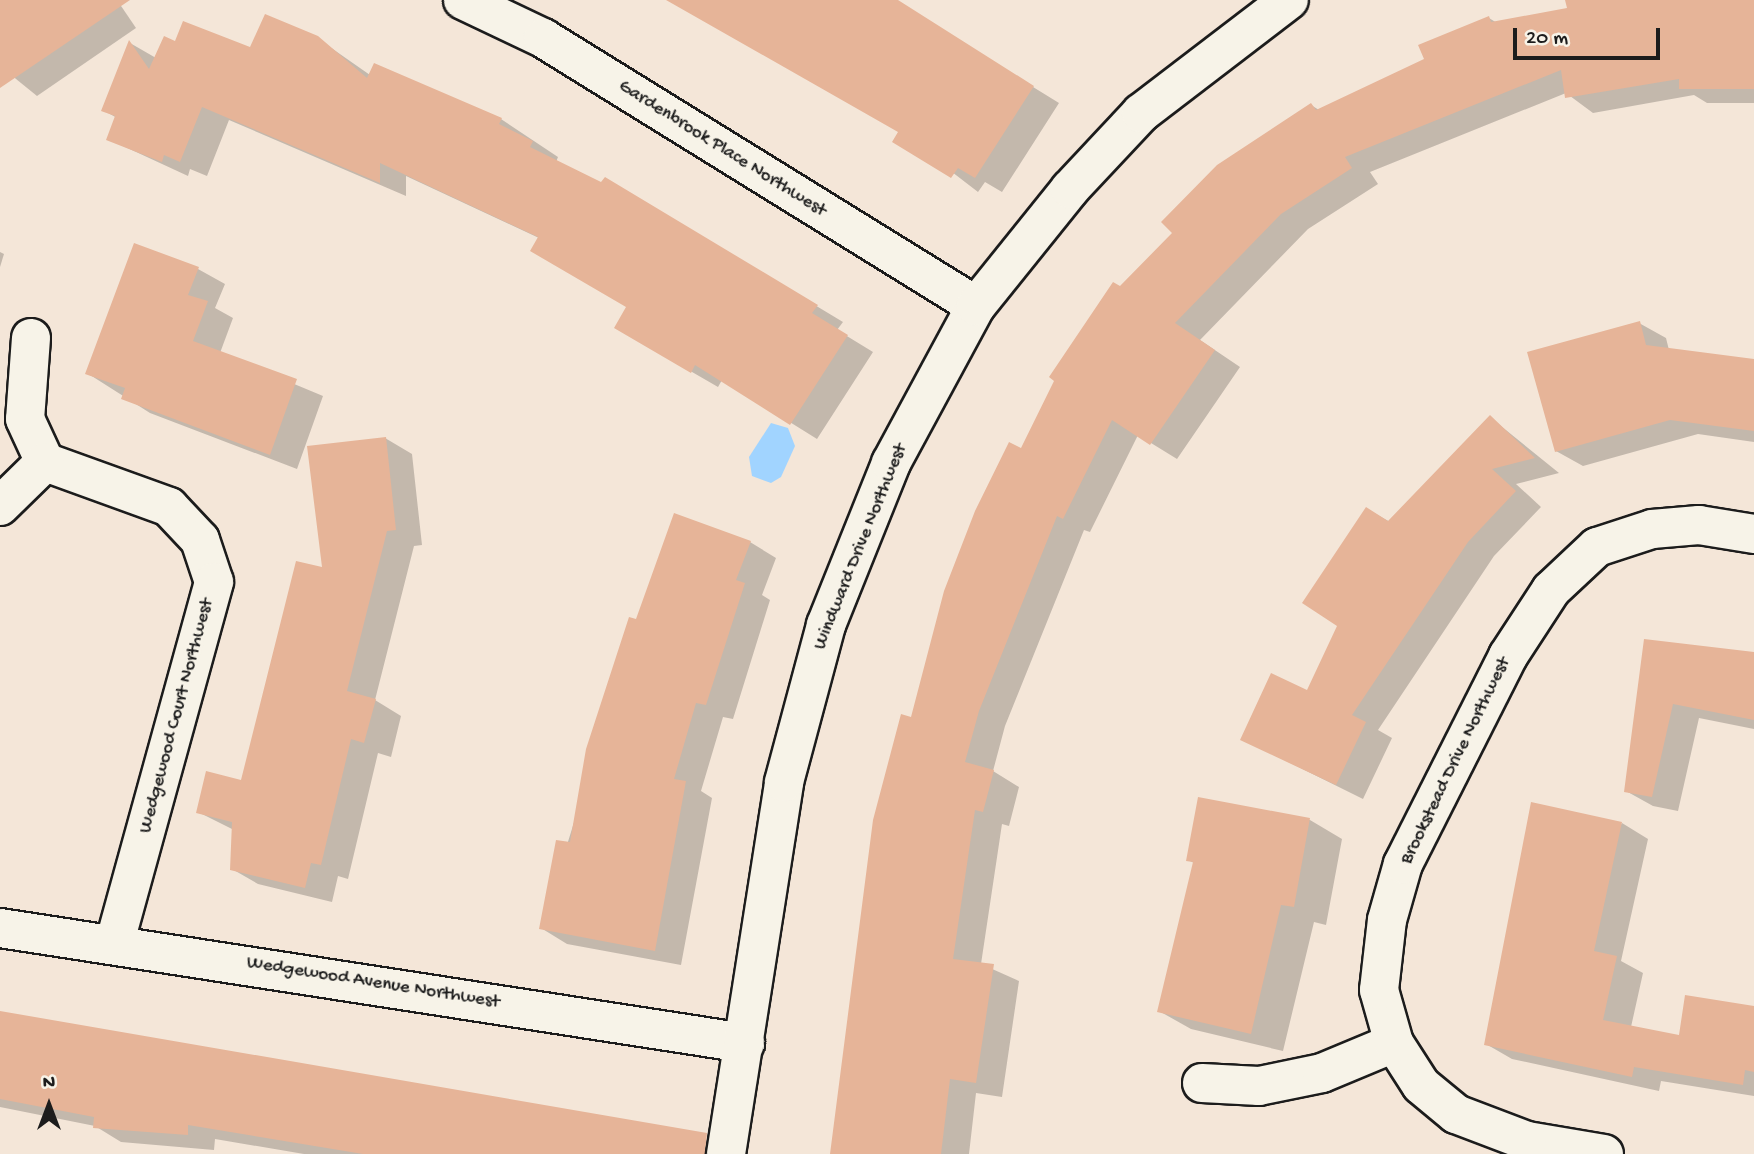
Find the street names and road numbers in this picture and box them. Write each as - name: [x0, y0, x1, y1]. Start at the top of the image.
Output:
- street label: Gardenbrook Place Northwest: [614, 76, 830, 222]
- street label: Windward Drive Northwest: [809, 441, 913, 653]
- street label: Wedgewood Court Northwest: [135, 596, 219, 836]
- street label: Brookstead Drive Northwest: [1396, 654, 1516, 868]
- street label: Wedgewood Avenue Northwest: [245, 952, 501, 1014]

